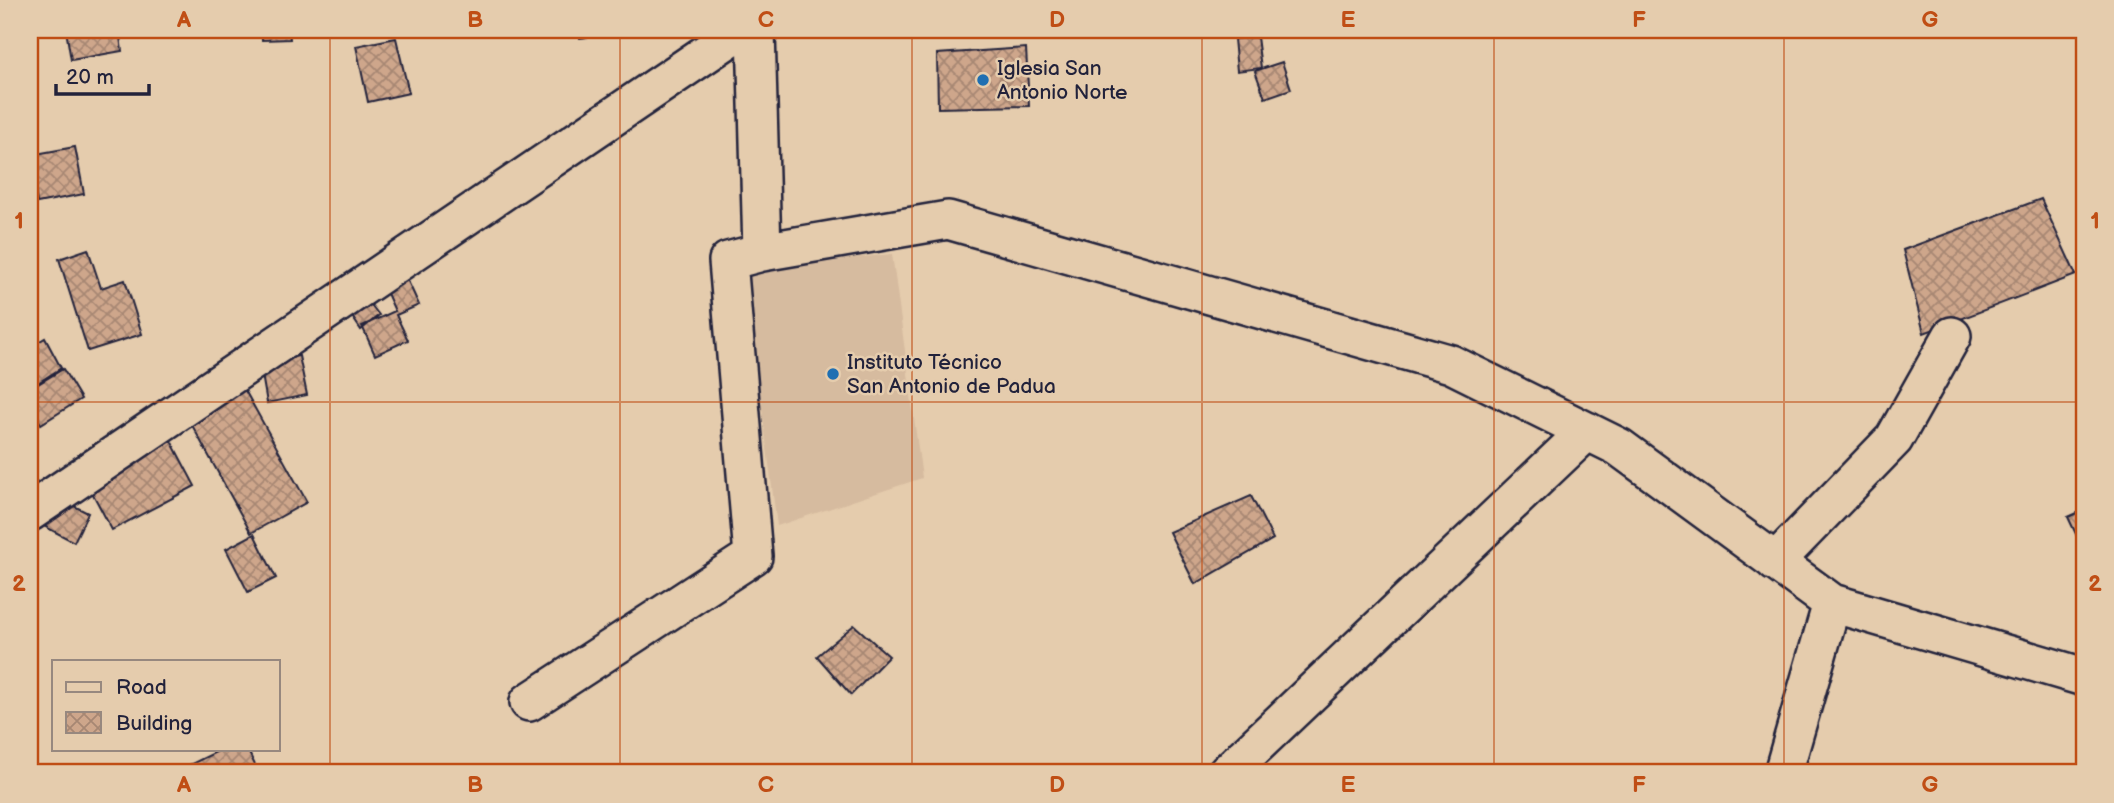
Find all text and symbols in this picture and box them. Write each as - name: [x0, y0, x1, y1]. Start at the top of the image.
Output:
- text: A: [176, 6, 192, 34]
- text: B: [467, 6, 483, 34]
- text: C: [758, 6, 774, 34]
- text: D: [1049, 6, 1065, 34]
- text: E: [1341, 6, 1356, 34]
- text: F: [1632, 6, 1646, 34]
- text: G: [1922, 6, 1939, 34]
- scale bar: [56, 52, 149, 96]
- place label: Iglesia San Antonio Norte: [997, 56, 1128, 105]
- text: 20 m: [66, 65, 114, 90]
- marker: Iglesia San Antonio Norte: [975, 72, 991, 88]
- text: 1: [14, 207, 24, 235]
- text: 1: [2090, 207, 2100, 235]
- place label: Instituto Técnico San Antonio de Padua: [847, 350, 1056, 399]
- marker: Instituto Técnico San Antonio de Padua: [825, 366, 841, 382]
- text: 2: [12, 570, 26, 598]
- text: 2: [2088, 570, 2102, 598]
- legend: [52, 660, 280, 750]
- text: Road: [116, 675, 167, 700]
- text: Building: [116, 711, 192, 736]
- text: A: [176, 771, 192, 799]
- text: B: [467, 771, 483, 799]
- text: C: [758, 771, 774, 799]
- text: D: [1049, 771, 1065, 799]
- text: E: [1341, 771, 1356, 799]
- text: F: [1632, 771, 1646, 799]
- text: G: [1922, 771, 1939, 799]

